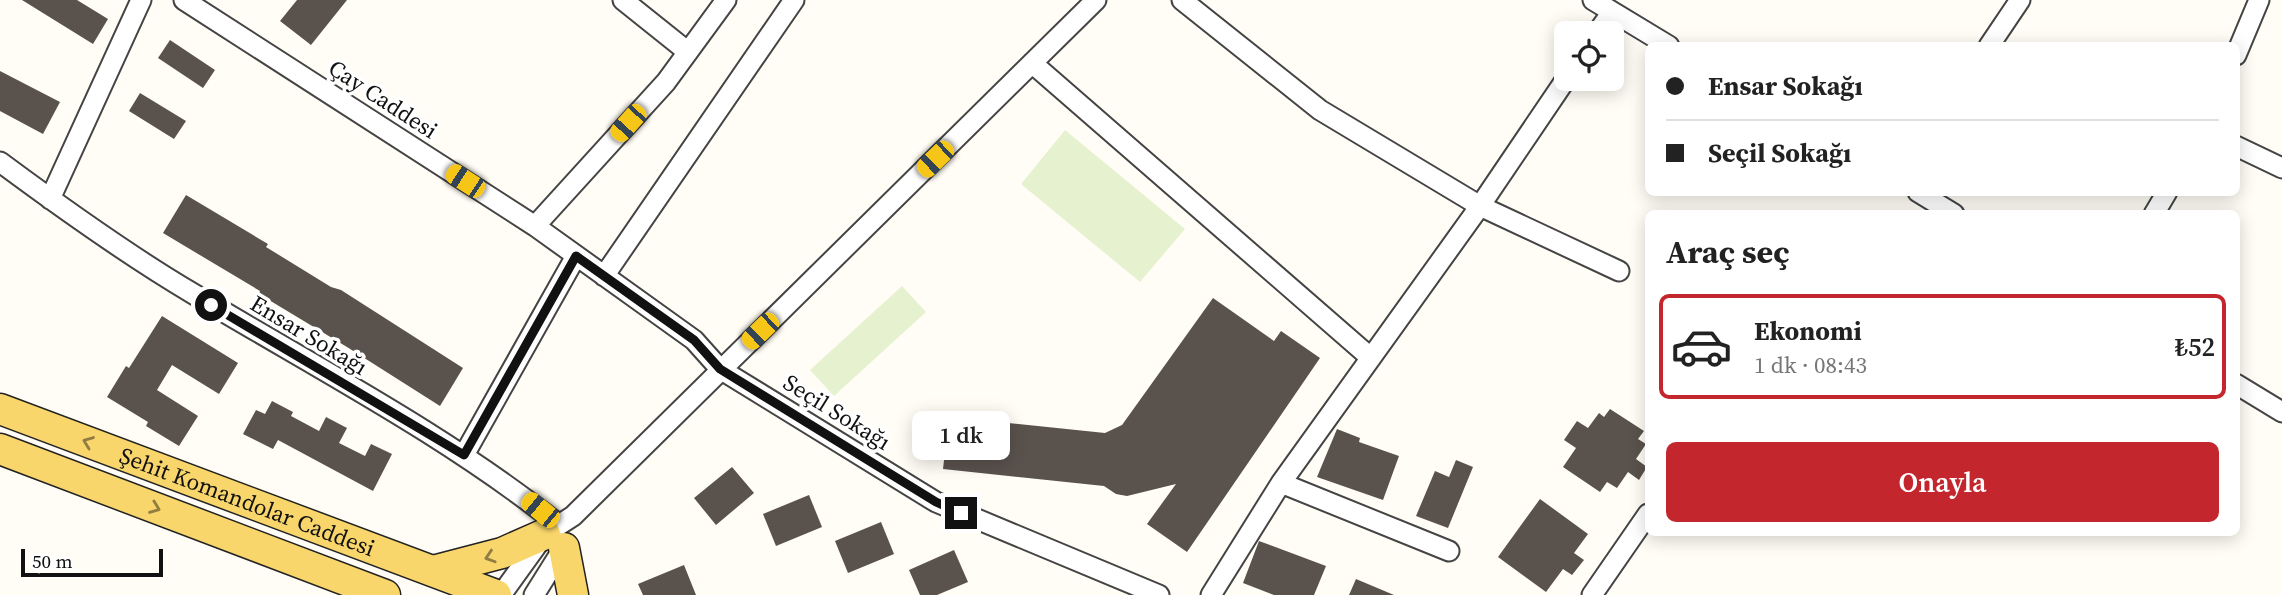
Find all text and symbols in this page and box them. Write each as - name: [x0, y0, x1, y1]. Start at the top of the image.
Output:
- map controls: [1554, 21, 1624, 91]
- button: locate: [1554, 21, 1624, 91]
- street label: Çay Caddesi: [322, 52, 444, 146]
- text: Ensar Sokağı: [1708, 68, 1863, 104]
- car: [607, 100, 650, 146]
- text: Seçil Sokağı: [1708, 135, 1851, 171]
- car: [913, 137, 958, 181]
- car: [442, 161, 489, 201]
- text: Araç seç: [1666, 230, 1790, 274]
- street label: Ensar Sokağı: [244, 287, 374, 383]
- route start: [195, 289, 227, 321]
- car: [738, 309, 783, 353]
- text: Ekonomi: [1754, 313, 1862, 349]
- icon: car: [1670, 315, 1733, 378]
- text: ₺52: [2174, 329, 2215, 365]
- text: 1 dk · 08:43: [1754, 349, 1867, 381]
- street label: Seçil Sokağı: [777, 366, 897, 458]
- callout: 1 dk: [912, 412, 1010, 461]
- text: 1 dk: [939, 419, 983, 451]
- one-way arrow: [82, 437, 94, 451]
- street label: Şehit Komandolar Caddesi: [115, 439, 379, 564]
- button: Onayla: [1666, 442, 2219, 522]
- car: [518, 489, 563, 531]
- route end: [945, 497, 977, 529]
- one-way arrow: [149, 500, 161, 514]
- scale bar: [21, 546, 163, 578]
- text: 50 m: [32, 548, 73, 574]
- one-way arrow: [484, 548, 496, 563]

